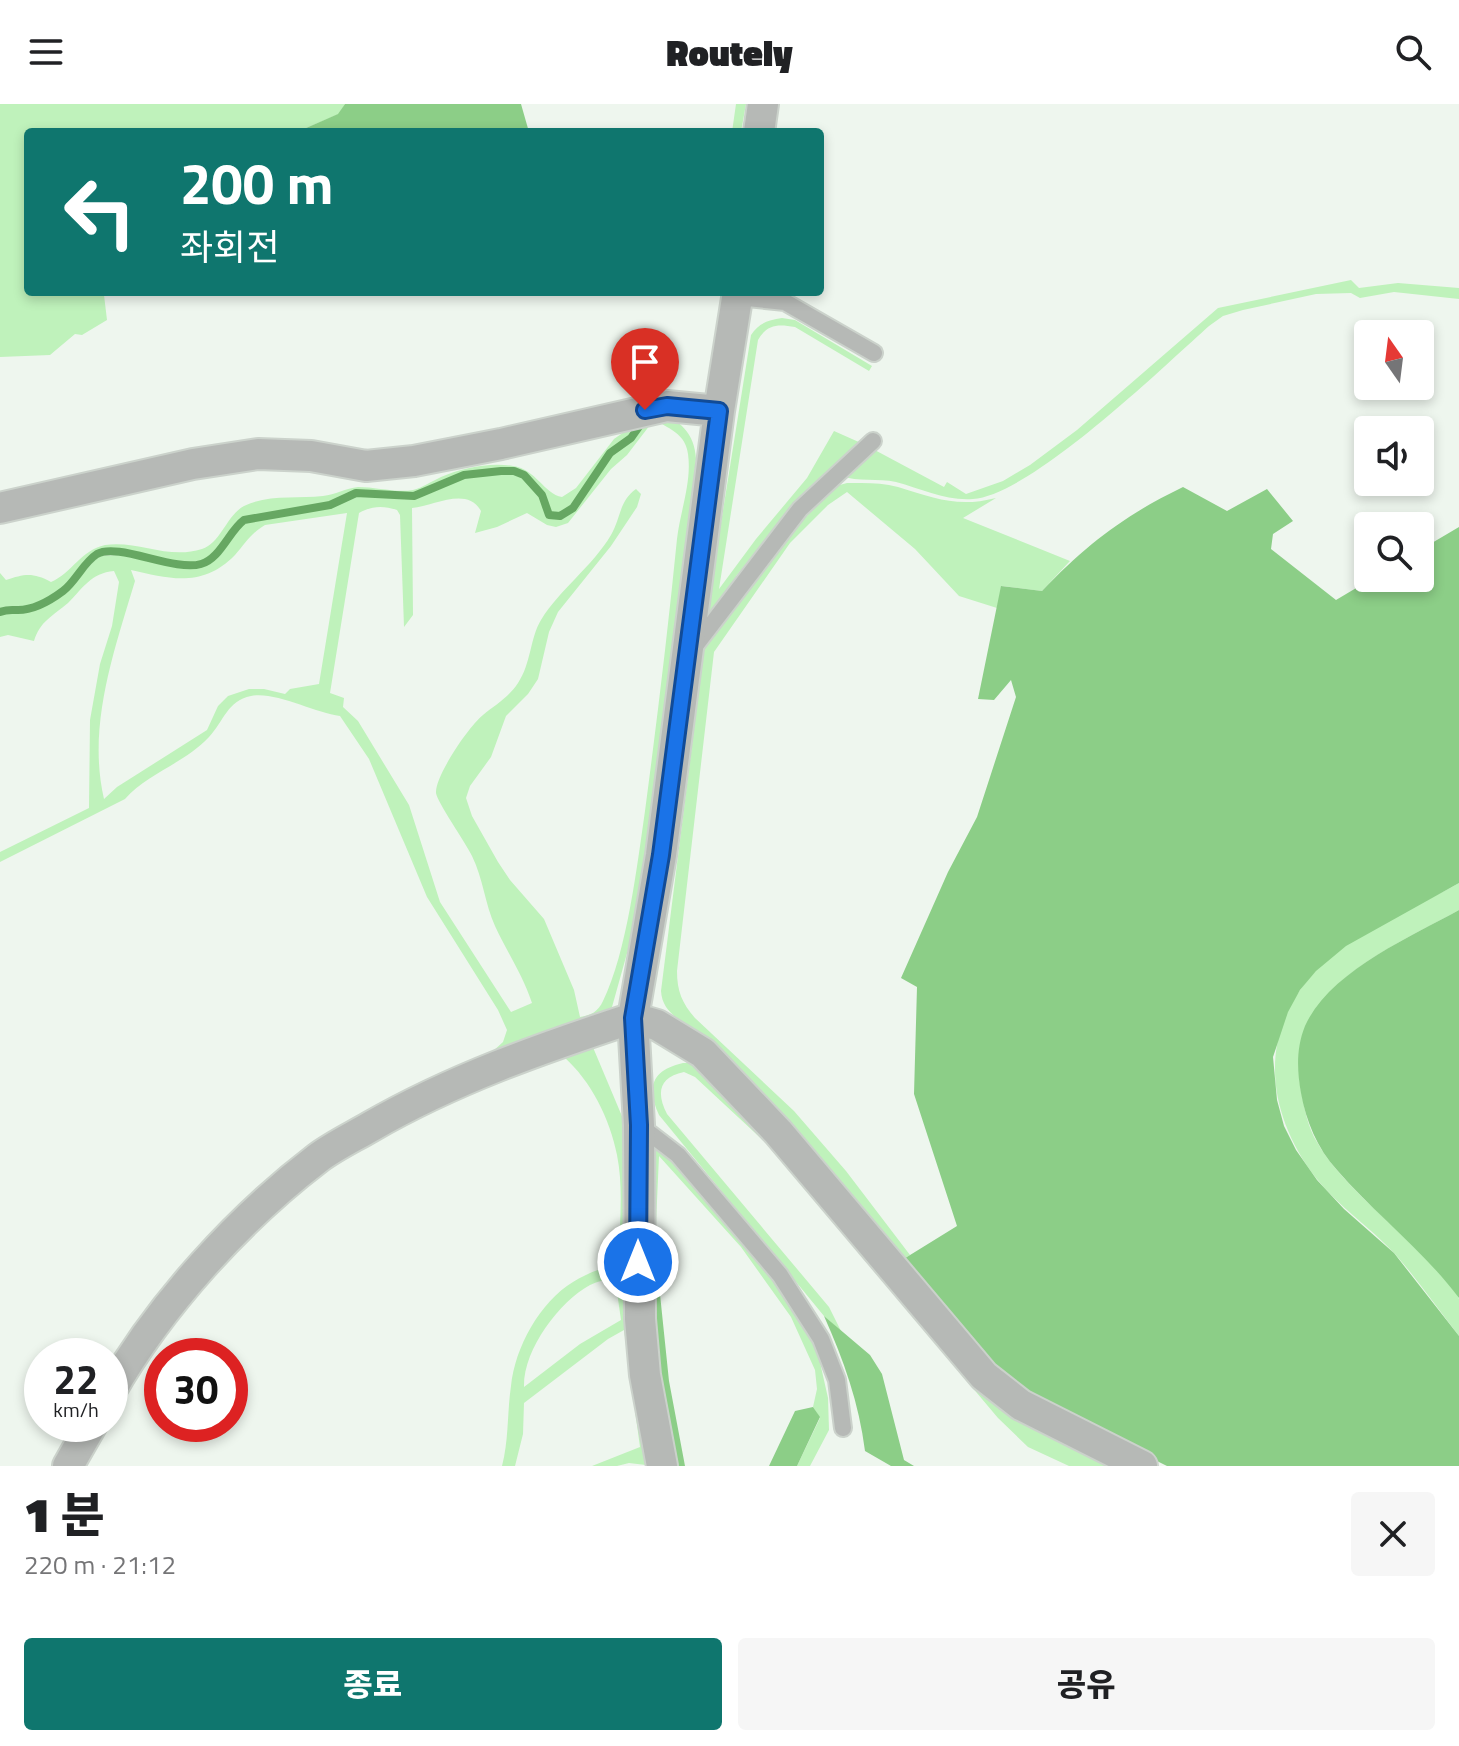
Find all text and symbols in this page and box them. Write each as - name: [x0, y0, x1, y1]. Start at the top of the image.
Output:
- text: Routely: [666, 25, 793, 80]
- icon: menu: [24, 30, 68, 74]
- icon: search: [1391, 30, 1435, 74]
- text: 200 m: [180, 141, 333, 226]
- icon: left: [48, 160, 152, 264]
- text: 좌회전: [180, 219, 279, 274]
- north arrow: [1354, 320, 1434, 400]
- map controls: [1354, 320, 1434, 592]
- pin: [611, 328, 679, 410]
- icon: arrive: [623, 340, 667, 384]
- button: sound: [1354, 416, 1434, 496]
- button: search: [1354, 512, 1434, 592]
- position arrow: [596, 1220, 680, 1304]
- speed limit sign: 30: [144, 1338, 248, 1442]
- text: 22: [54, 1349, 98, 1410]
- text: km/h: [53, 1394, 99, 1425]
- text: 1 분: [24, 1478, 105, 1551]
- button: close: [1351, 1492, 1435, 1576]
- text: 220 m · 21:12: [24, 1545, 176, 1584]
- button: 종료: [24, 1638, 722, 1730]
- button: 공유: [738, 1638, 1435, 1730]

